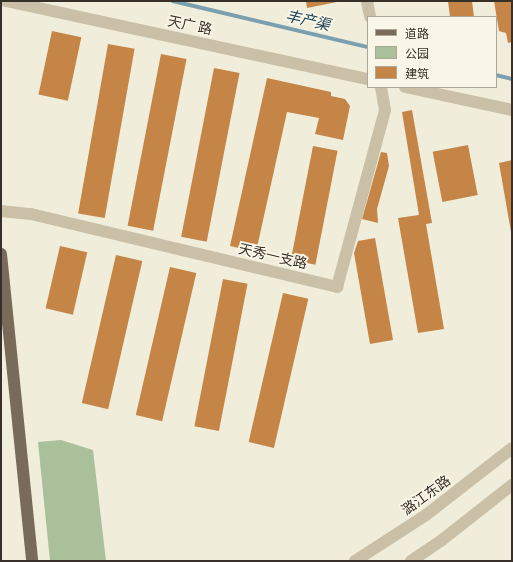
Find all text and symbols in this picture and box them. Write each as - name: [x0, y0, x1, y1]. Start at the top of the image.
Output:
- water label: 丰产渠: [284, 6, 332, 34]
- street label: 天广 路: [166, 12, 214, 38]
- legend: [367, 16, 497, 88]
- text: 道路: [405, 26, 429, 40]
- text: 公园: [405, 46, 429, 60]
- text: 建筑: [405, 66, 429, 80]
- street label: 天秀一支路: [237, 240, 309, 272]
- street label: 潞江东路: [398, 472, 454, 518]

